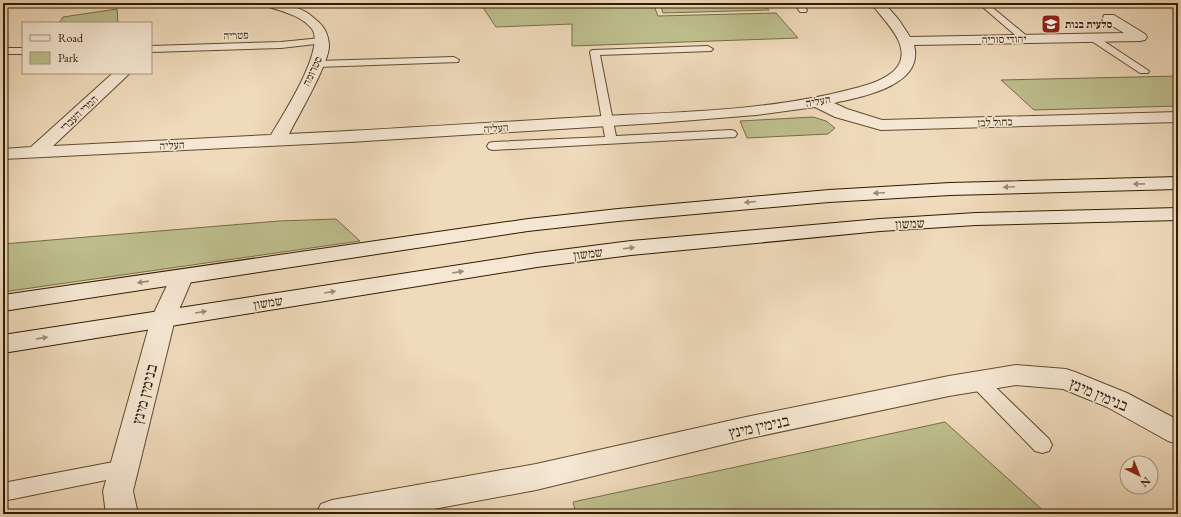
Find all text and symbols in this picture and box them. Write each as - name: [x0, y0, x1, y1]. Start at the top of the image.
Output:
- school or university icon: סלעית בנות: [1040, 13, 1062, 35]
- place label: סלעית בנות: [1065, 17, 1113, 31]
- legend: [22, 22, 152, 74]
- street label: פטריה: [223, 28, 249, 42]
- text: Road: [58, 30, 84, 46]
- street label: יהודי סוריה: [982, 32, 1026, 46]
- text: Park: [58, 50, 79, 66]
- street label: סטרומה: [299, 53, 325, 88]
- street label: המרי העברי: [57, 92, 101, 134]
- street label: העליה: [804, 92, 832, 110]
- street label: כחול לבן: [977, 114, 1013, 130]
- street label: העליה: [483, 120, 509, 136]
- street label: העליה: [159, 137, 185, 153]
- one-way arrow: [1132, 181, 1145, 187]
- one-way arrow: [1002, 184, 1015, 190]
- one-way arrow: [873, 189, 885, 196]
- one-way arrow: [744, 199, 756, 206]
- street label: שמשון: [895, 214, 925, 233]
- street label: שמשון: [572, 243, 604, 264]
- one-way arrow: [623, 245, 635, 251]
- one-way arrow: [452, 269, 464, 275]
- one-way arrow: [137, 279, 149, 285]
- one-way arrow: [324, 289, 336, 295]
- street label: שמשון: [252, 292, 284, 313]
- one-way arrow: [195, 309, 208, 315]
- one-way arrow: [35, 335, 48, 341]
- street label: בנימין מינץ: [127, 361, 162, 427]
- street label: בנימין מינץ: [1066, 373, 1132, 416]
- street label: בנימין מינץ: [727, 410, 792, 443]
- north arrow: [1119, 455, 1159, 495]
- text: N: [1138, 474, 1154, 491]

